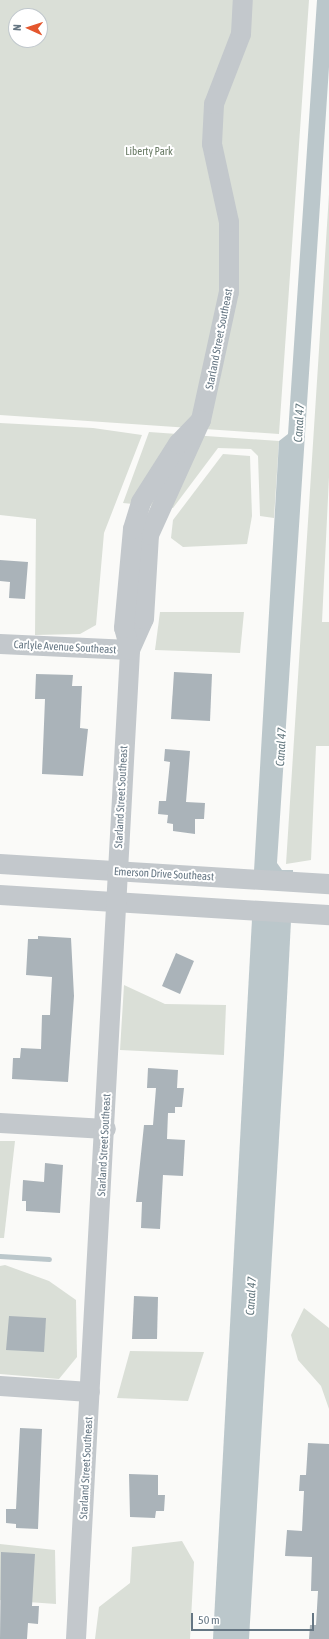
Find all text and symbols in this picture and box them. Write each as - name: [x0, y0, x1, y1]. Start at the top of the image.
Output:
- north arrow: [8, 8, 48, 48]
- text: N: [11, 24, 23, 31]
- park label: Liberty Park: [125, 144, 173, 158]
- street label: Starland Street Southeast: [203, 287, 235, 391]
- water label: Canal 47: [292, 403, 308, 443]
- street label: Carlyle Avenue Southeast: [13, 638, 117, 656]
- water label: Canal 47: [274, 727, 290, 767]
- street label: Starland Street Southeast: [112, 745, 130, 849]
- street label: Emerson Drive Southeast: [114, 865, 214, 883]
- street label: Starland Street Southeast: [95, 1093, 113, 1197]
- water label: Canal 47: [244, 1276, 260, 1316]
- street label: Starland Street Southeast: [77, 1416, 95, 1520]
- scale bar: [193, 1605, 316, 1631]
- text: 50 m: [198, 1613, 220, 1627]

